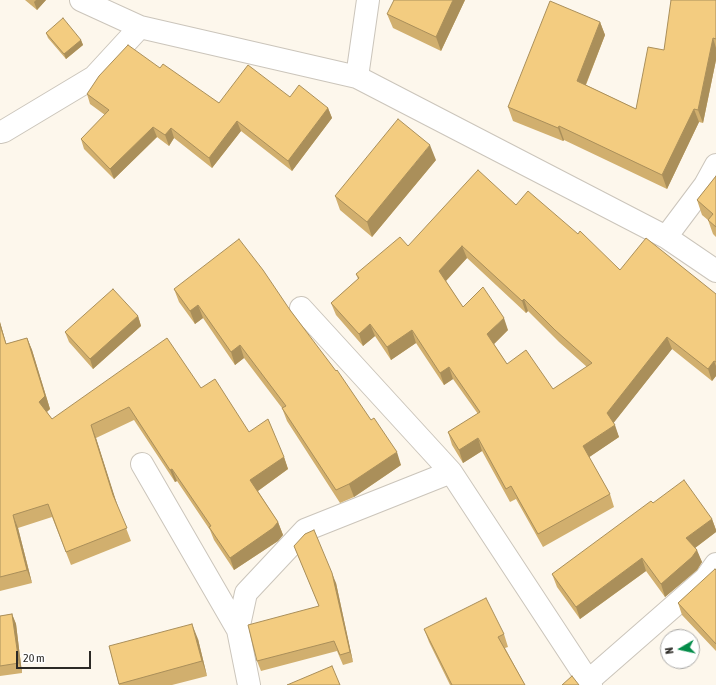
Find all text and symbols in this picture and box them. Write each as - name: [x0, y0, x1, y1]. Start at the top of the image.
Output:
- north arrow: [660, 629, 700, 669]
- scale bar: [18, 643, 93, 669]
- text: N: [663, 647, 676, 655]
- text: 20 m: [23, 651, 45, 665]

